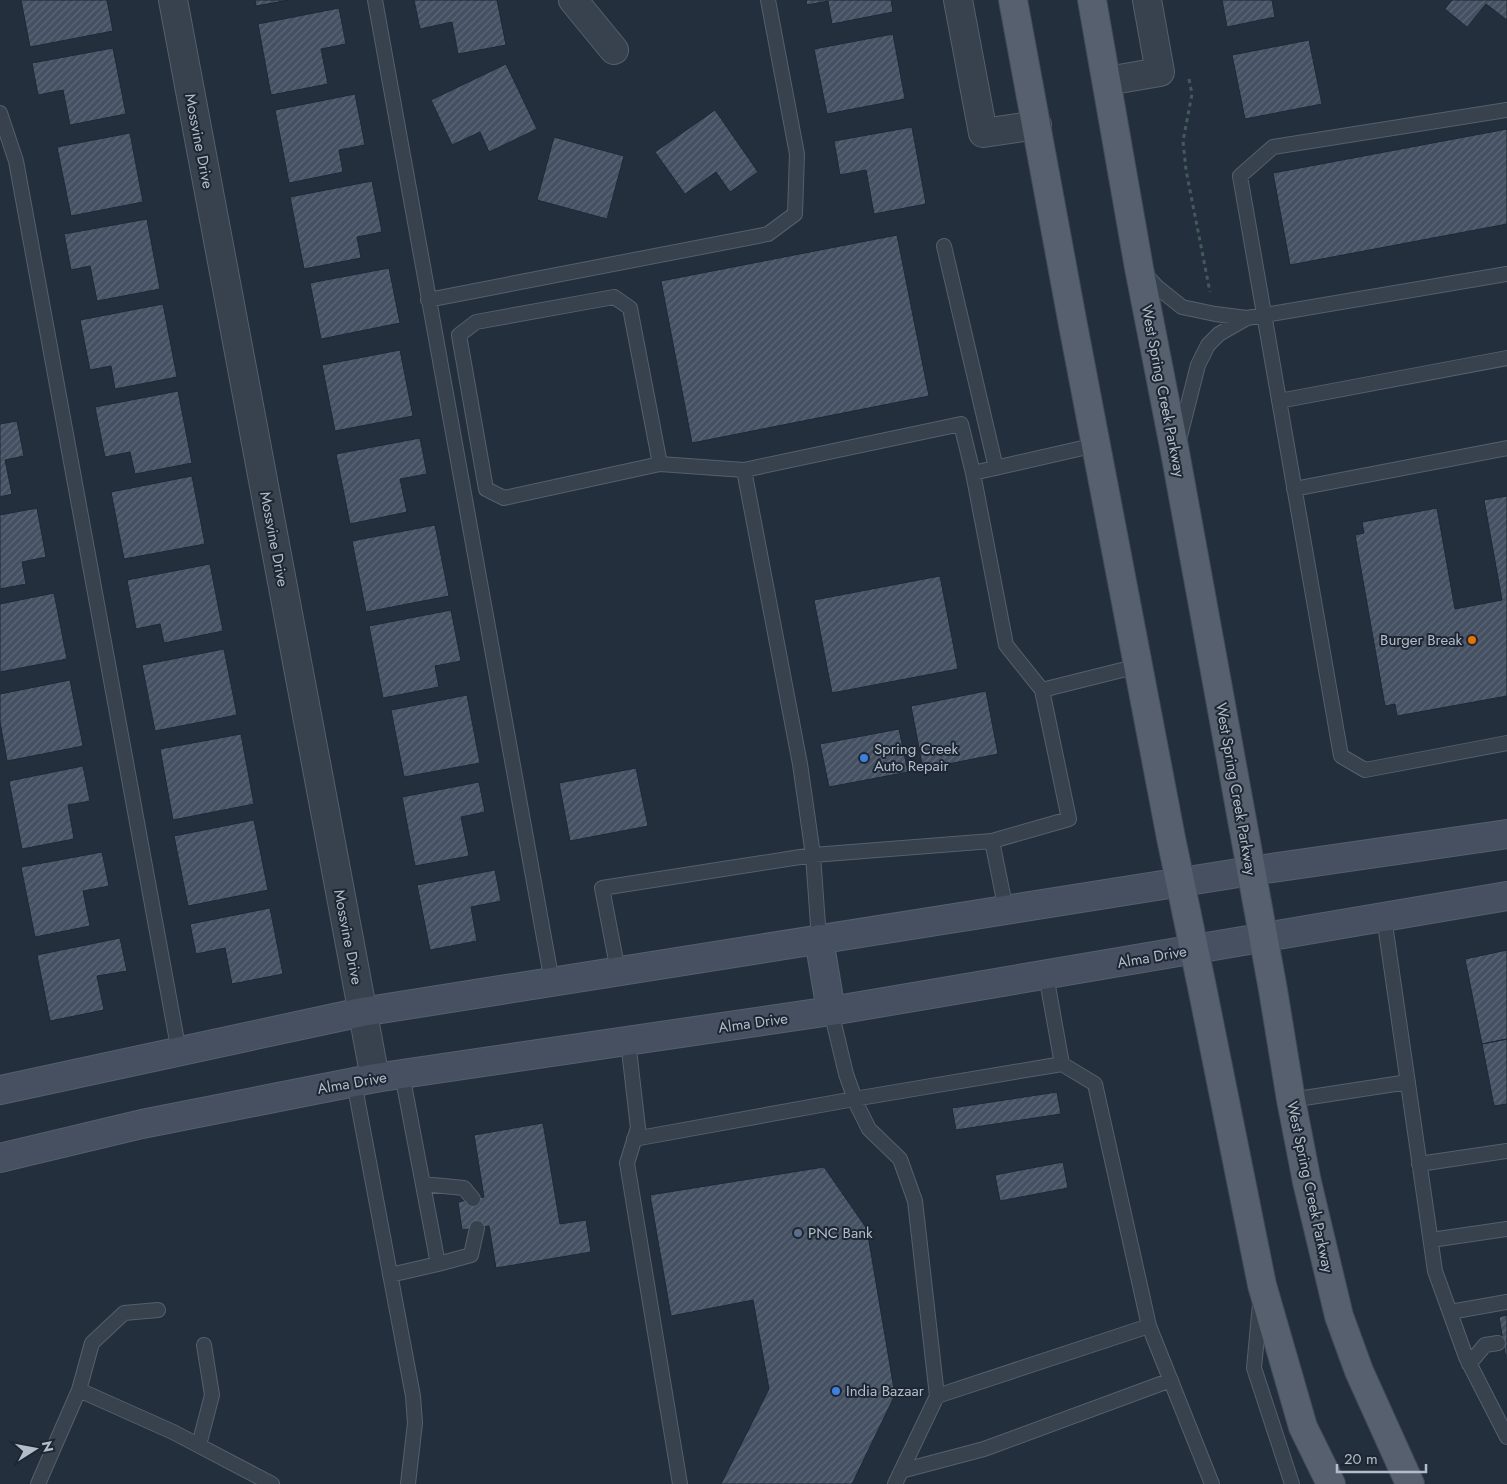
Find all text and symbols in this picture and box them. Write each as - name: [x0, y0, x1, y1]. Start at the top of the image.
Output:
- street label: Mossvine Drive: [179, 92, 219, 191]
- street label: West Spring Creek Parkway: [1136, 303, 1191, 479]
- street label: Mossvine Drive: [254, 490, 294, 589]
- place label: Burger Break: [1380, 629, 1462, 651]
- marker: Burger Break: [1466, 634, 1478, 646]
- street label: West Spring Creek Parkway: [1210, 701, 1262, 877]
- place label: Spring Creek Auto Repair: [874, 738, 958, 777]
- marker: Spring Creek Auto Repair: [858, 752, 870, 764]
- street label: Mossvine Drive: [328, 888, 368, 987]
- street label: Alma Drive: [1116, 940, 1189, 974]
- street label: Alma Drive: [717, 1007, 790, 1039]
- street label: Alma Drive: [316, 1066, 389, 1100]
- street label: West Spring Creek Parkway: [1281, 1099, 1339, 1275]
- place label: PNC Bank: [808, 1222, 873, 1244]
- marker: PNC Bank: [792, 1227, 804, 1239]
- place label: India Bazaar: [846, 1380, 925, 1402]
- marker: India Bazaar: [830, 1385, 842, 1397]
- north arrow: [10, 1424, 60, 1474]
- text: N: [37, 1439, 59, 1454]
- scale bar: [1337, 1442, 1426, 1474]
- text: 20 m: [1344, 1448, 1378, 1470]

